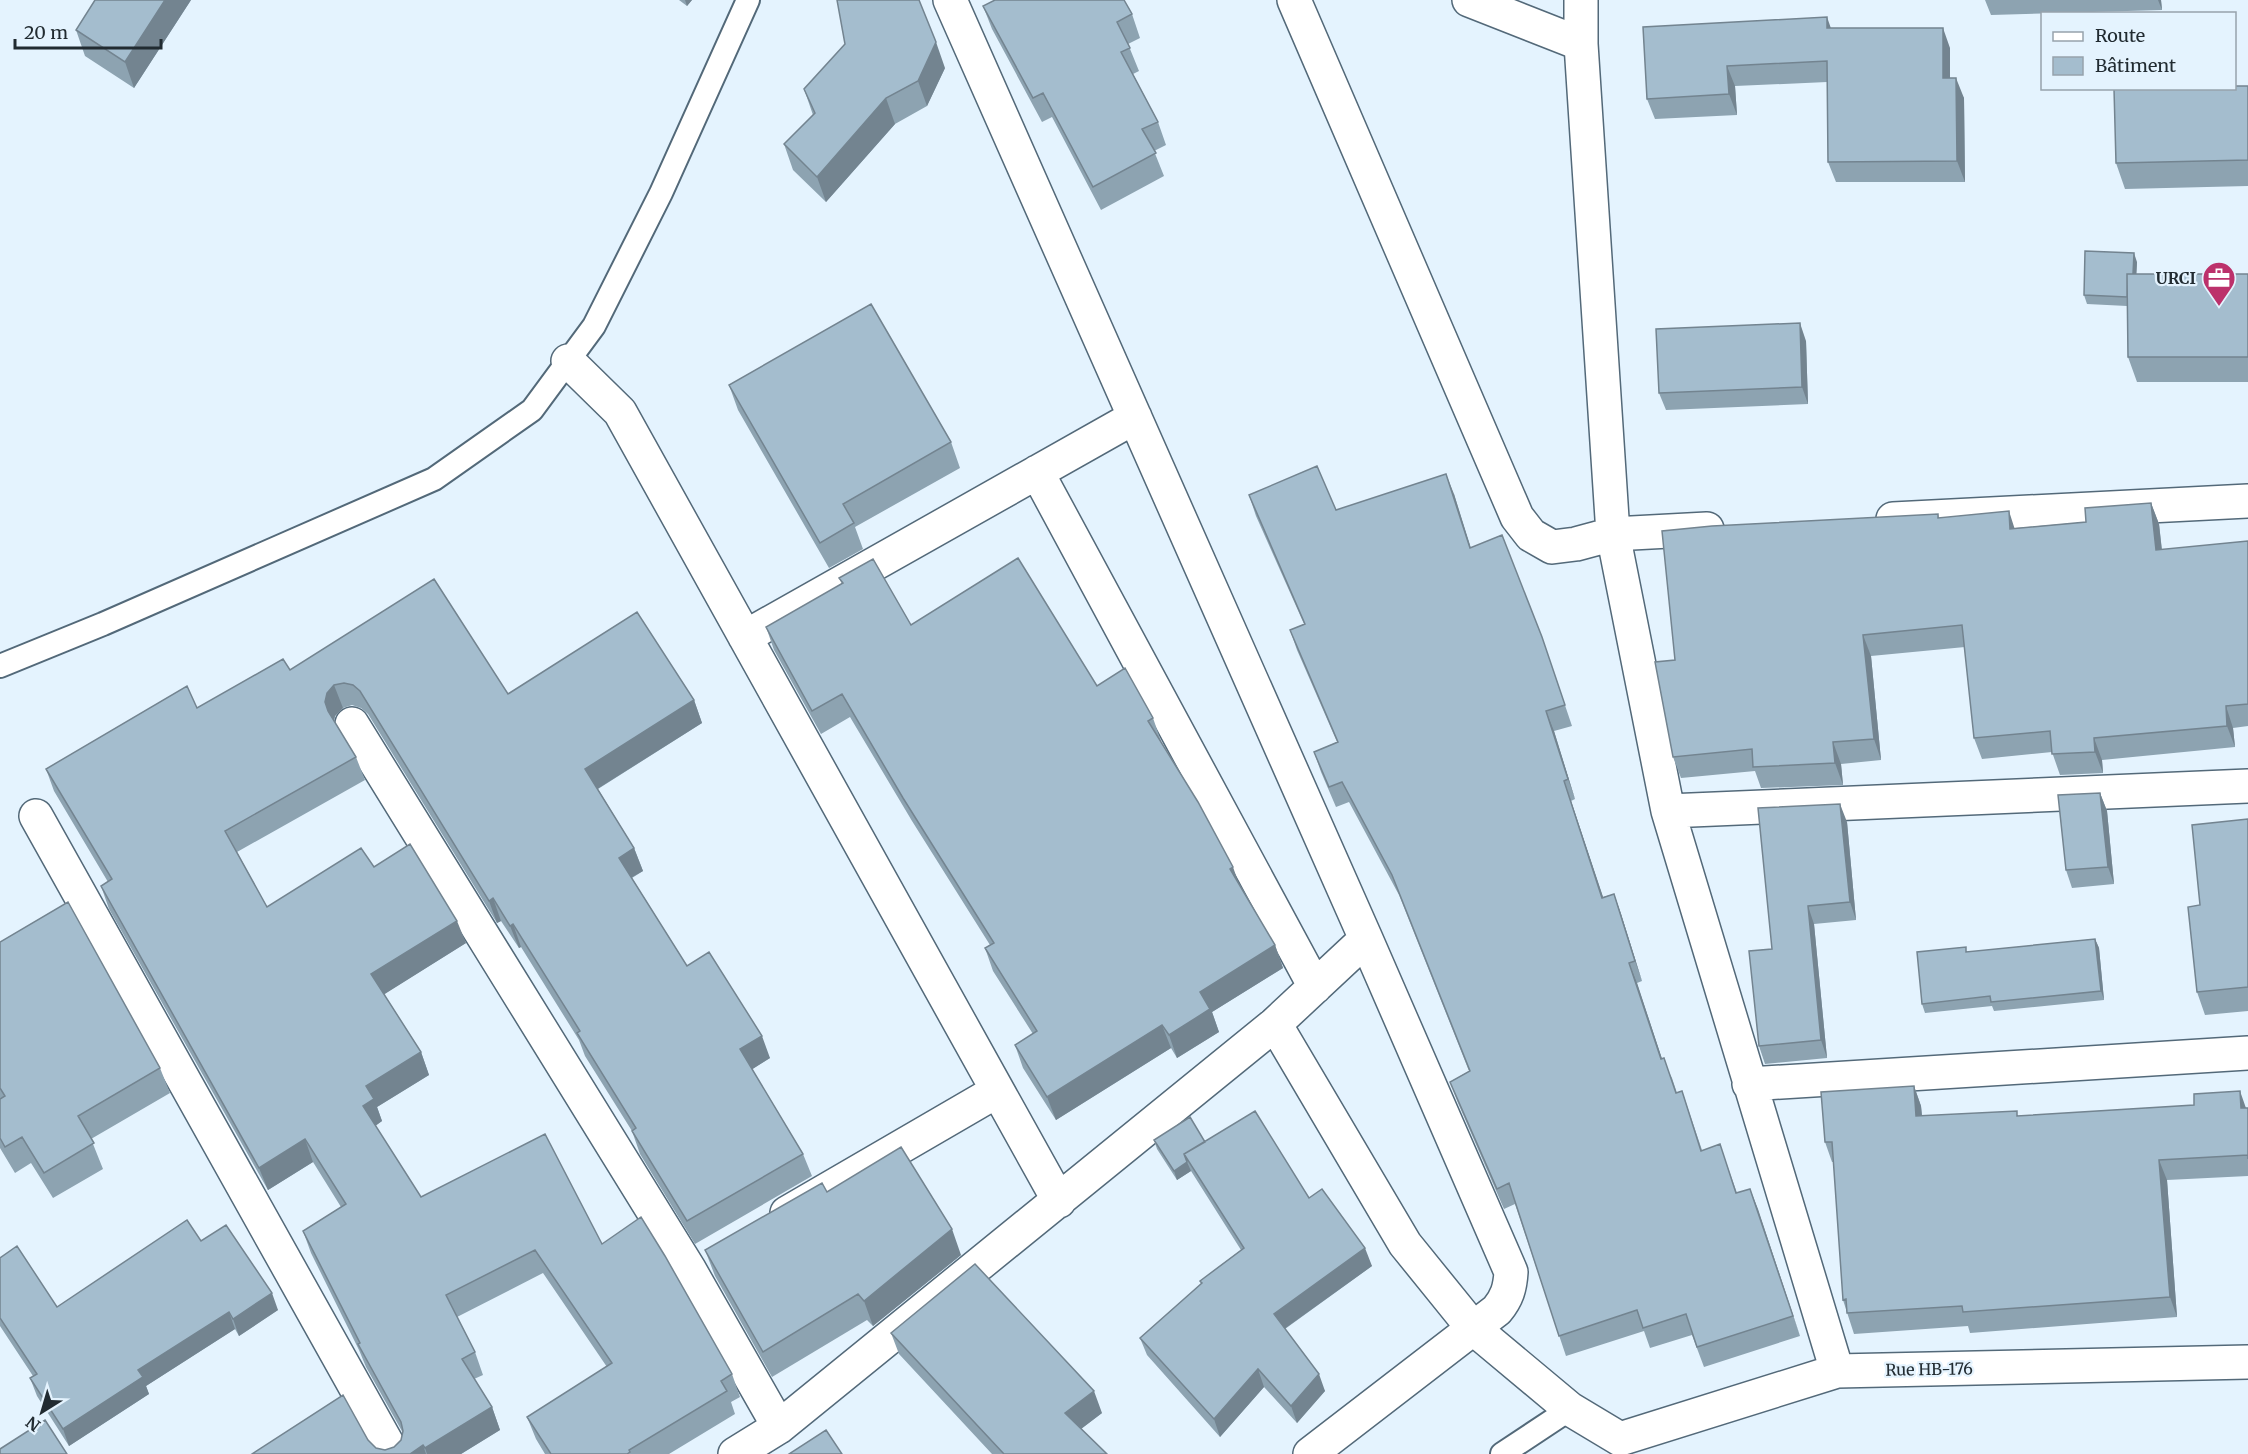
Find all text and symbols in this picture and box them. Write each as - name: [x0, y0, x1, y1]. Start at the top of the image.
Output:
- scale bar: [15, 12, 160, 50]
- legend: [2041, 12, 2236, 90]
- text: 20 m: [24, 21, 68, 44]
- text: Route: [2095, 24, 2145, 47]
- text: Bâtiment: [2095, 54, 2176, 77]
- office icon: URCI: [2201, 260, 2237, 307]
- place label: URCI: [2156, 268, 2196, 288]
- street label: Rue HB-176: [1885, 1358, 1973, 1380]
- north arrow: [12, 1382, 72, 1442]
- text: N: [22, 1412, 44, 1436]

